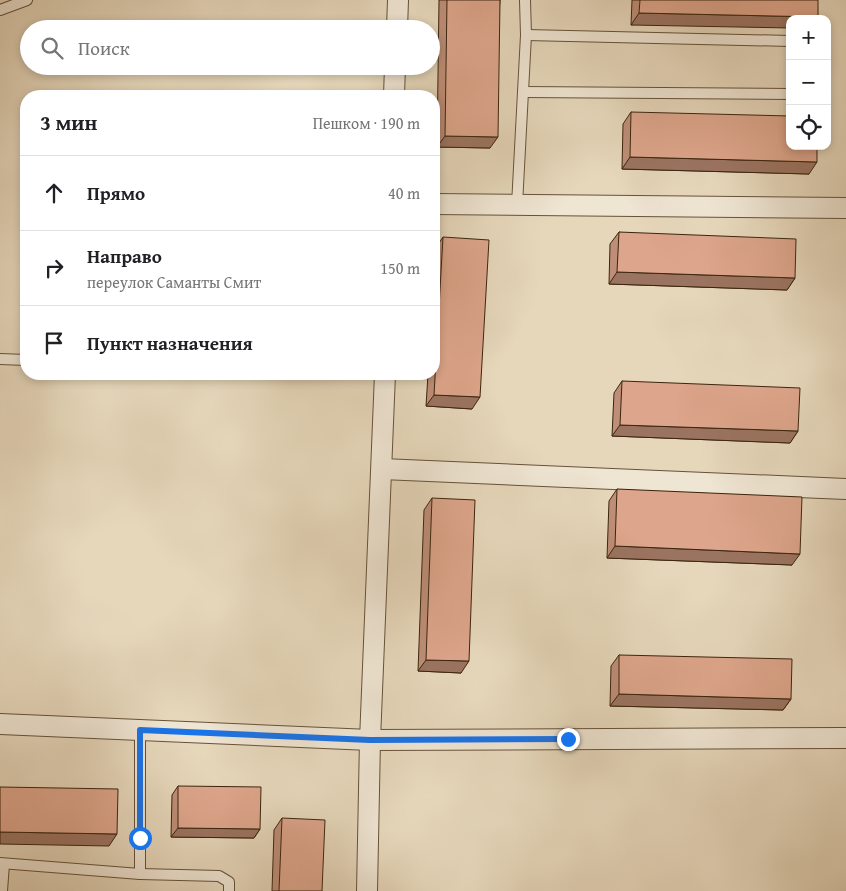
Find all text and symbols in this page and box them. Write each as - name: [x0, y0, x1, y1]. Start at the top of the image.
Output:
- map controls: [786, 15, 831, 150]
- button: +: [786, 15, 831, 60]
- search box: [20, 20, 440, 75]
- icon: search: [38, 34, 66, 62]
- text: Поиск: [78, 34, 130, 62]
- button: −: [786, 60, 831, 105]
- button: locate: [786, 105, 831, 150]
- text: 3 мин: [40, 107, 97, 138]
- text: Пешком · 190 m: [313, 111, 420, 135]
- icon: ahead: [40, 179, 68, 207]
- text: Прямо: [87, 179, 145, 207]
- text: 40 m: [388, 181, 420, 205]
- text: Направо: [87, 242, 162, 270]
- icon: right: [40, 254, 68, 282]
- text: 150 m: [380, 256, 420, 280]
- text: переулок Саманты Смит: [87, 270, 261, 294]
- icon: arrive: [40, 329, 68, 357]
- text: Пункт назначения: [87, 329, 253, 357]
- route end: [557, 728, 580, 751]
- route start: [129, 827, 152, 850]

